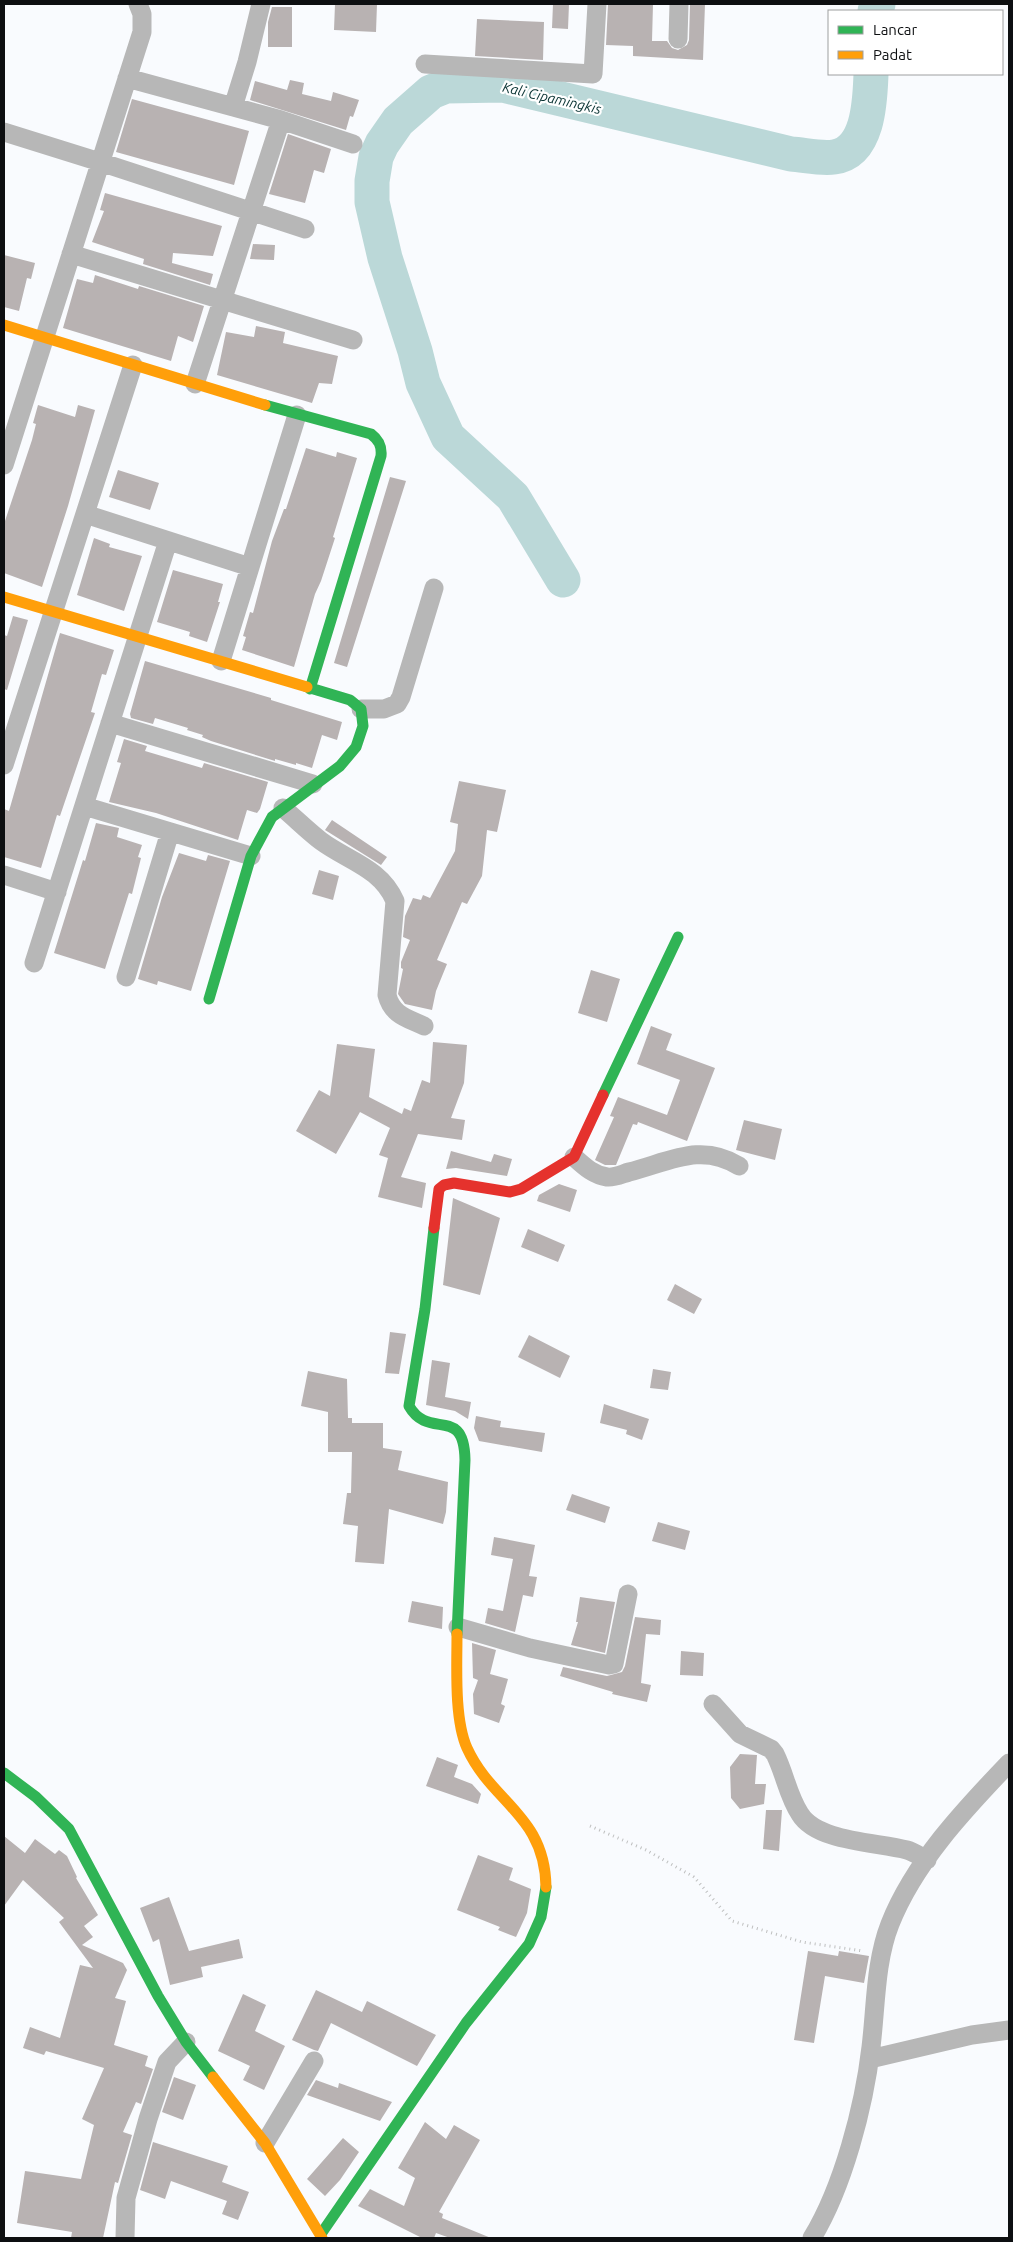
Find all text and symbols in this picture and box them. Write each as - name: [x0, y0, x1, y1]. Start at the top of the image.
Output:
- legend: [828, 10, 1003, 75]
- text: Lancar: [873, 21, 918, 38]
- text: Padat: [873, 46, 912, 63]
- water label: Kali Cipamingkis: [501, 79, 603, 117]

